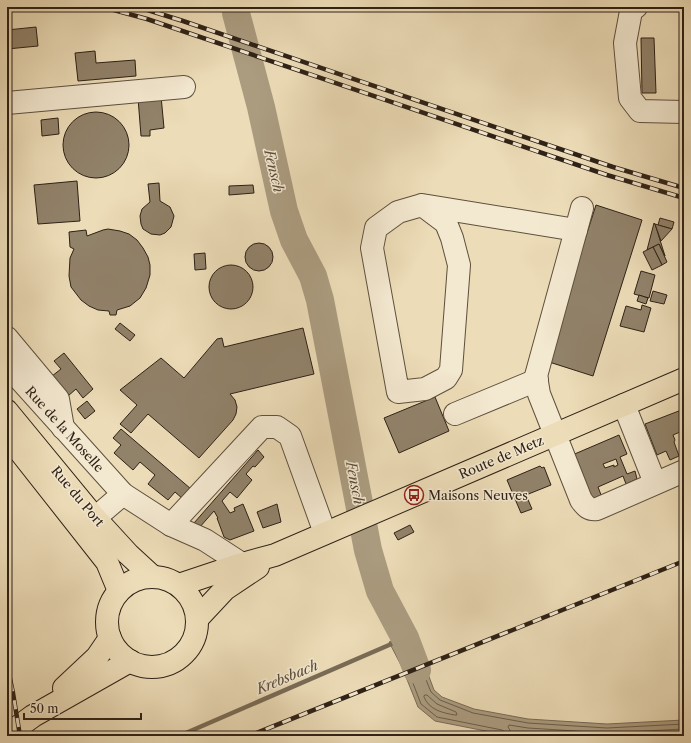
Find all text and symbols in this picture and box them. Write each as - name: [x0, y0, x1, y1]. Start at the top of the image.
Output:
- water label: Fensch: [260, 147, 288, 194]
- street label: Rue de la Moselle: [22, 383, 108, 475]
- street label: Route de Metz: [456, 432, 546, 482]
- water label: Fensch: [342, 459, 368, 506]
- street label: Rue du Port: [48, 463, 108, 530]
- bus stop icon: Maisons Neuves: [403, 484, 425, 506]
- place label: Maisons Neuves: [428, 487, 528, 503]
- water label: Krebsbach: [253, 656, 321, 698]
- scale bar: [24, 695, 141, 721]
- text: 50 m: [30, 701, 59, 716]

